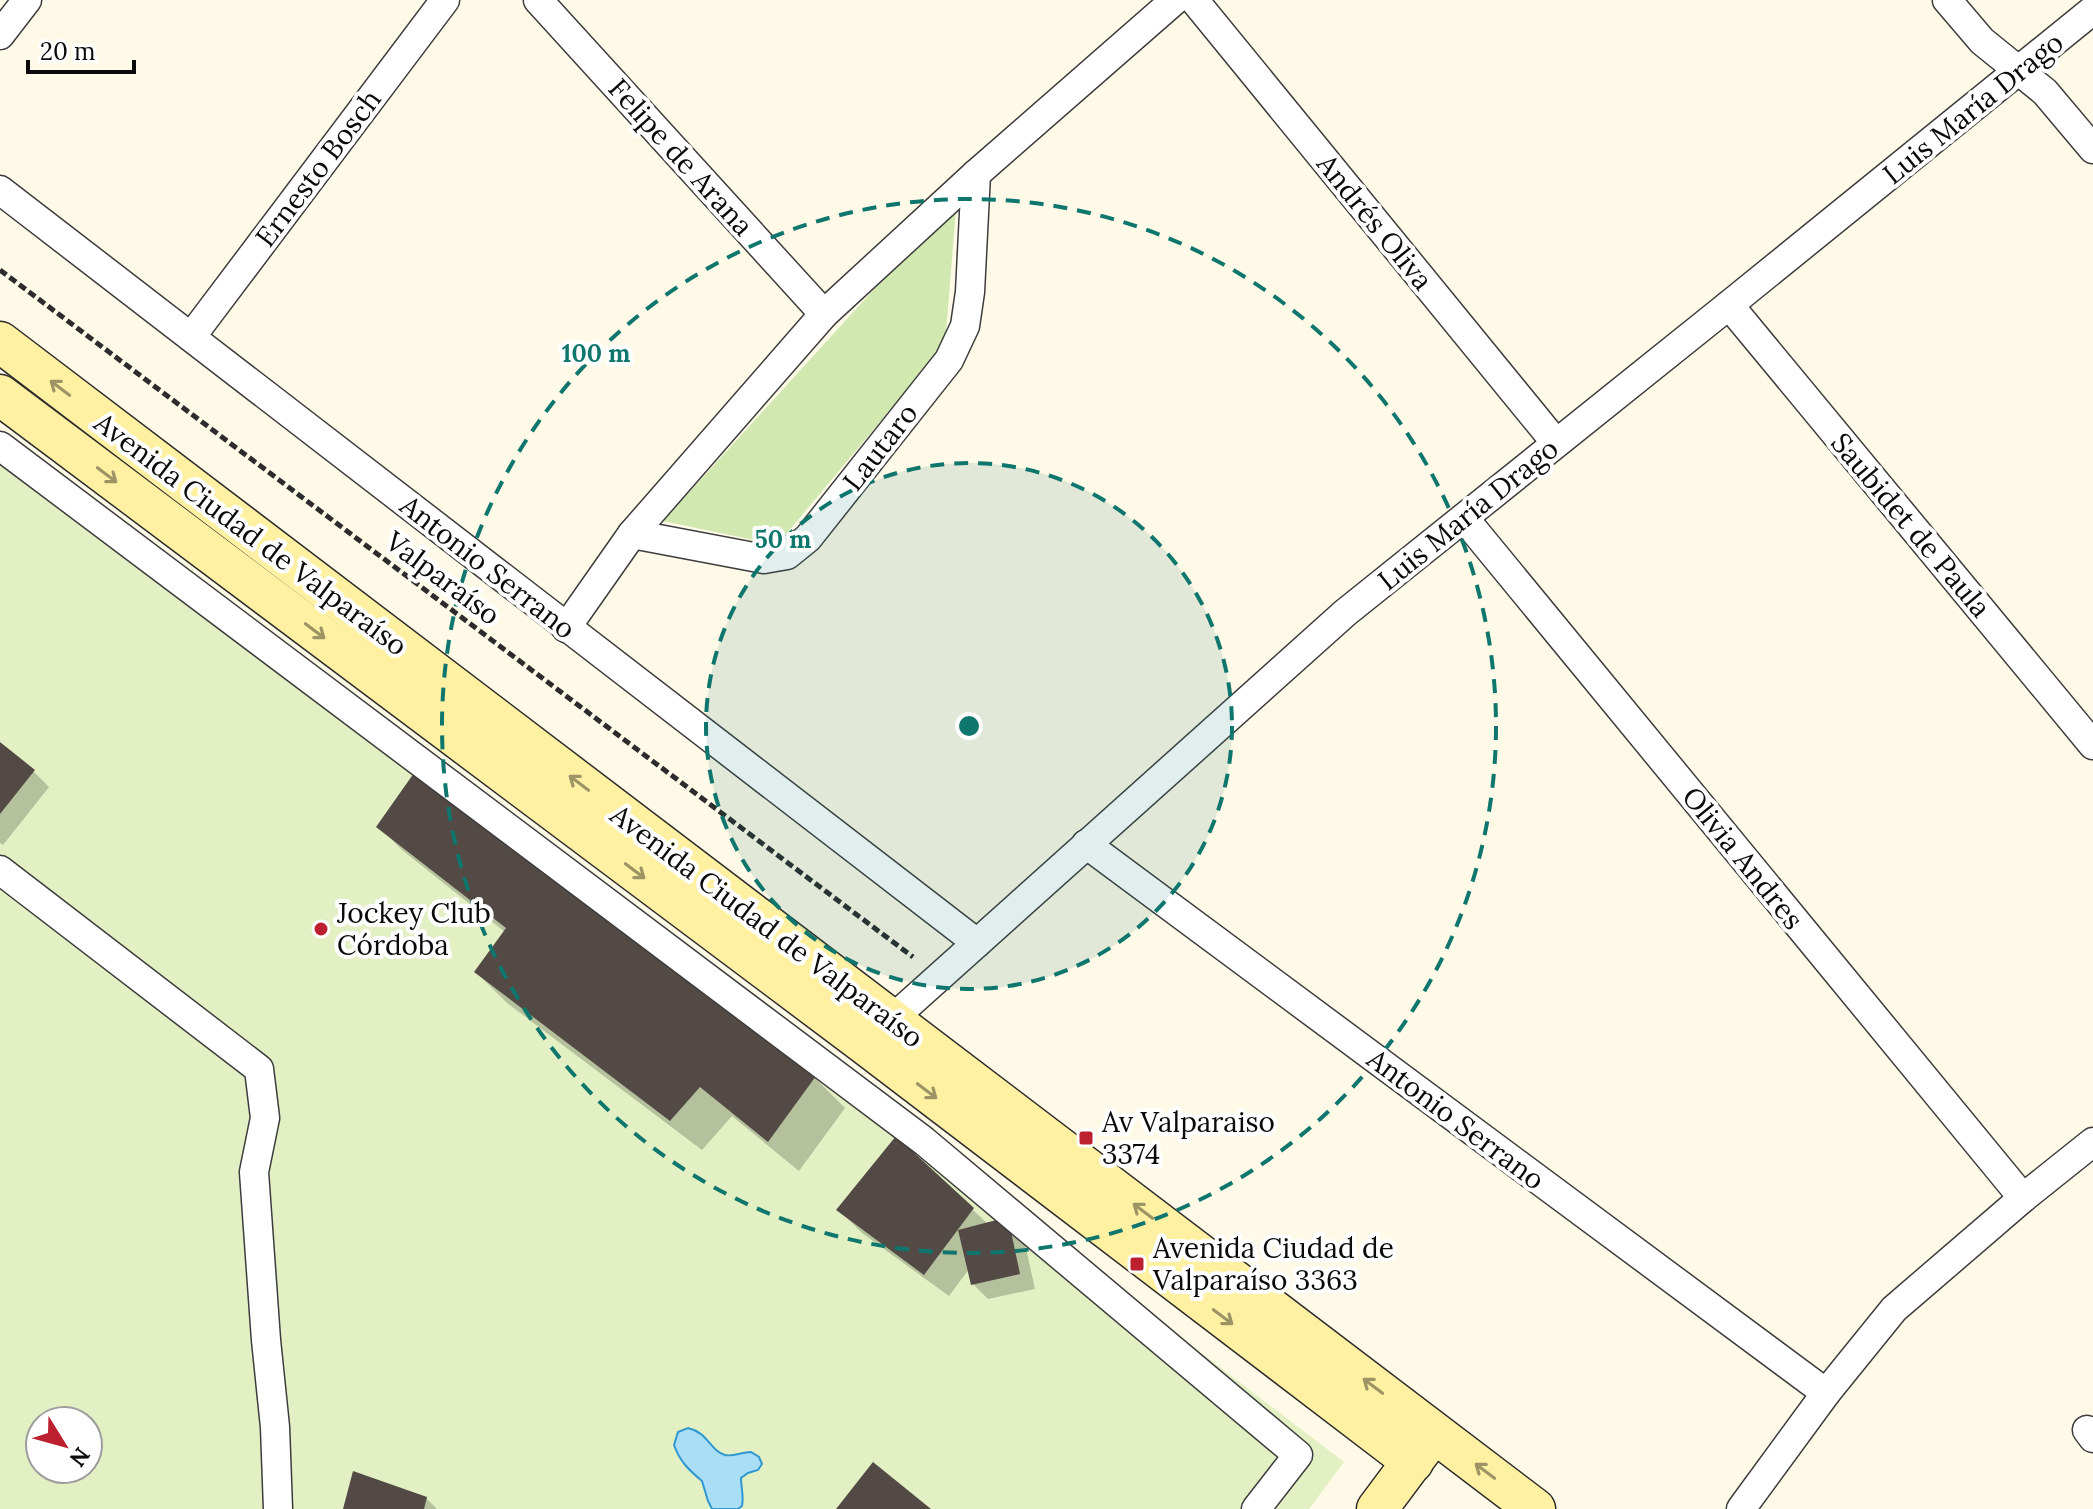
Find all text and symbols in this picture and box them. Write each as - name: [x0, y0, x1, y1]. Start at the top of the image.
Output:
- scale bar: [28, 24, 134, 74]
- street label: Luis María Drago: [1875, 24, 2071, 192]
- text: 20 m: [40, 36, 96, 67]
- street label: Felipe de Arana: [601, 71, 761, 243]
- street label: Ernesto Bosch: [247, 82, 389, 254]
- street label: Andrés Oliva: [1309, 146, 1441, 297]
- text: 100 m: [562, 338, 630, 369]
- one-way arrow: [50, 380, 72, 397]
- street label: Lautaro: [835, 396, 925, 498]
- street label: Avenida Ciudad de Valparaíso: [87, 404, 415, 664]
- street label: Saubidet de Paula: [1823, 425, 1999, 625]
- street label: Luis María Drago: [1370, 430, 1566, 598]
- one-way arrow: [96, 466, 117, 483]
- street label: Antonio Serrano: [392, 487, 583, 647]
- street label: Valparaíso: [378, 523, 508, 633]
- text: 50 m: [755, 524, 811, 555]
- one-way arrow: [304, 623, 325, 640]
- centre of rings: [955, 712, 983, 740]
- one-way arrow: [569, 775, 591, 792]
- street label: Olivia Andres: [1675, 779, 1811, 937]
- street label: Avenida Ciudad de Valparaíso: [603, 796, 931, 1056]
- one-way arrow: [624, 863, 645, 880]
- place label: Jockey Club Córdoba: [336, 895, 491, 963]
- marker: Jockey Club Córdoba: [312, 920, 330, 938]
- street label: Antonio Serrano: [1359, 1040, 1552, 1197]
- one-way arrow: [916, 1083, 937, 1100]
- place label: Av Valparaiso 3374: [1101, 1104, 1275, 1172]
- marker: Av Valparaiso 3374: [1077, 1129, 1095, 1147]
- one-way arrow: [1133, 1203, 1154, 1220]
- place label: Avenida Ciudad de Valparaíso 3363: [1152, 1230, 1394, 1298]
- marker: Avenida Ciudad de Valparaíso 3363: [1128, 1255, 1146, 1273]
- one-way arrow: [1212, 1308, 1233, 1325]
- one-way arrow: [1362, 1377, 1384, 1394]
- north arrow: [24, 1405, 104, 1485]
- text: N: [64, 1442, 96, 1472]
- one-way arrow: [1475, 1462, 1496, 1479]

